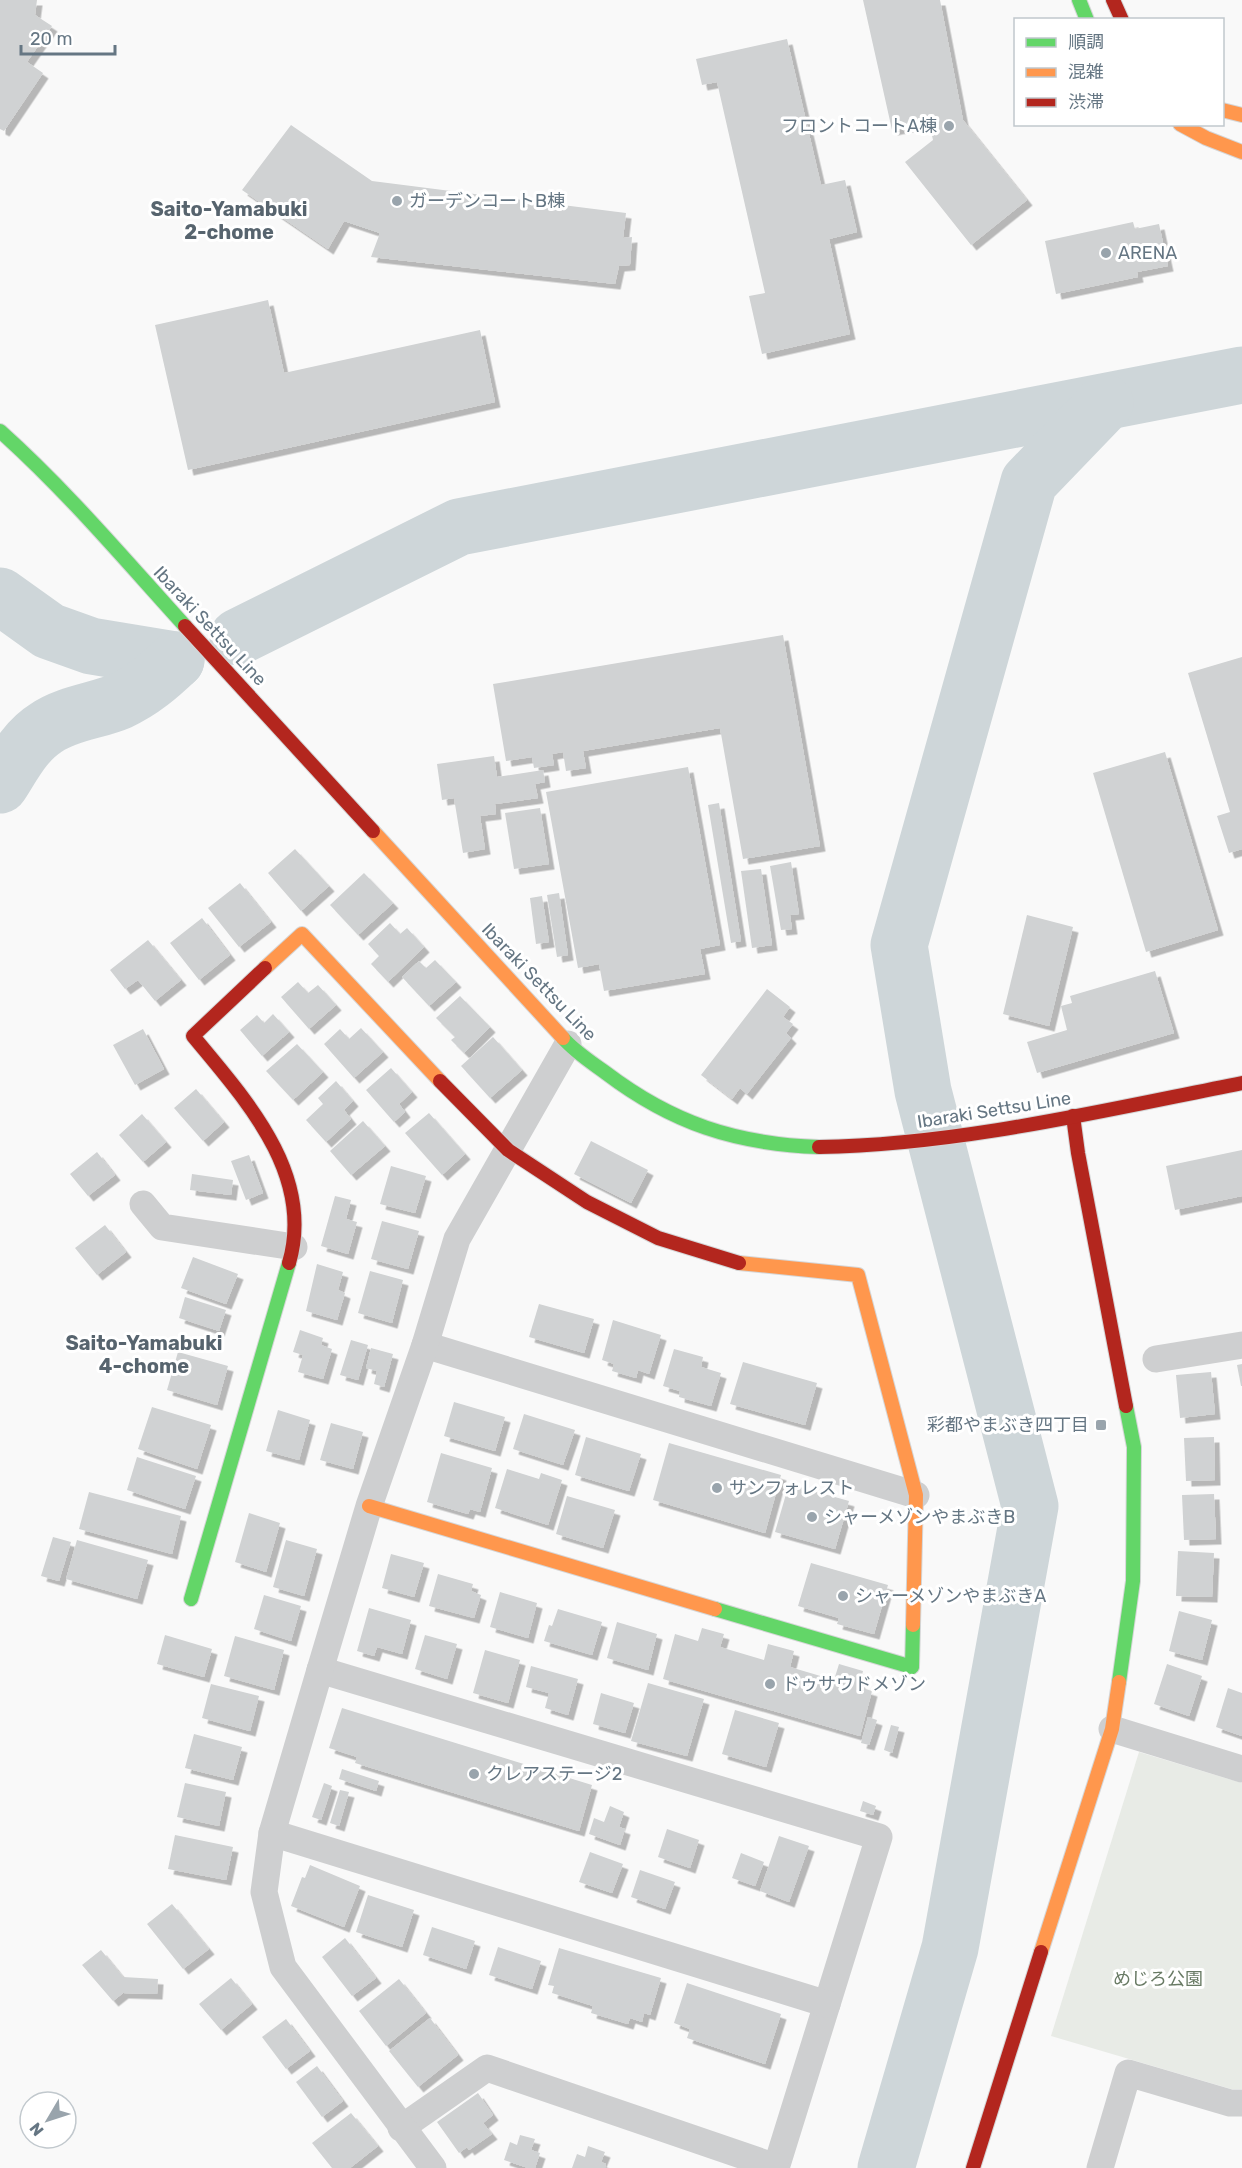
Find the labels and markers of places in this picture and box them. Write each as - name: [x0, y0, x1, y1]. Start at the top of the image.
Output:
- place label: フロントコートA棟: [781, 115, 937, 137]
- marker: フロントコートA棟: [942, 119, 956, 133]
- place label: ガーデンコートB棟: [409, 190, 565, 212]
- marker: ガーデンコートB棟: [390, 194, 404, 208]
- place label: ARENA: [1118, 242, 1177, 264]
- marker: ARENA: [1099, 246, 1113, 260]
- place label: 彩都やまぶき四丁目: [927, 1414, 1089, 1436]
- marker: 彩都やまぶき四丁目: [1094, 1418, 1108, 1432]
- place label: サンフォレスト: [729, 1477, 854, 1499]
- marker: サンフォレスト: [710, 1481, 724, 1495]
- place label: シャーメゾンやまぶきB: [824, 1506, 1015, 1528]
- marker: シャーメゾンやまぶきB: [805, 1510, 819, 1524]
- place label: シャーメゾンやまぶきA: [855, 1585, 1046, 1607]
- marker: シャーメゾンやまぶきA: [836, 1589, 850, 1603]
- place label: ドゥサウドメゾン: [782, 1673, 926, 1695]
- marker: ドゥサウドメゾン: [763, 1677, 777, 1691]
- place label: クレアステージ2: [486, 1763, 622, 1785]
- marker: クレアステージ2: [467, 1767, 481, 1781]

